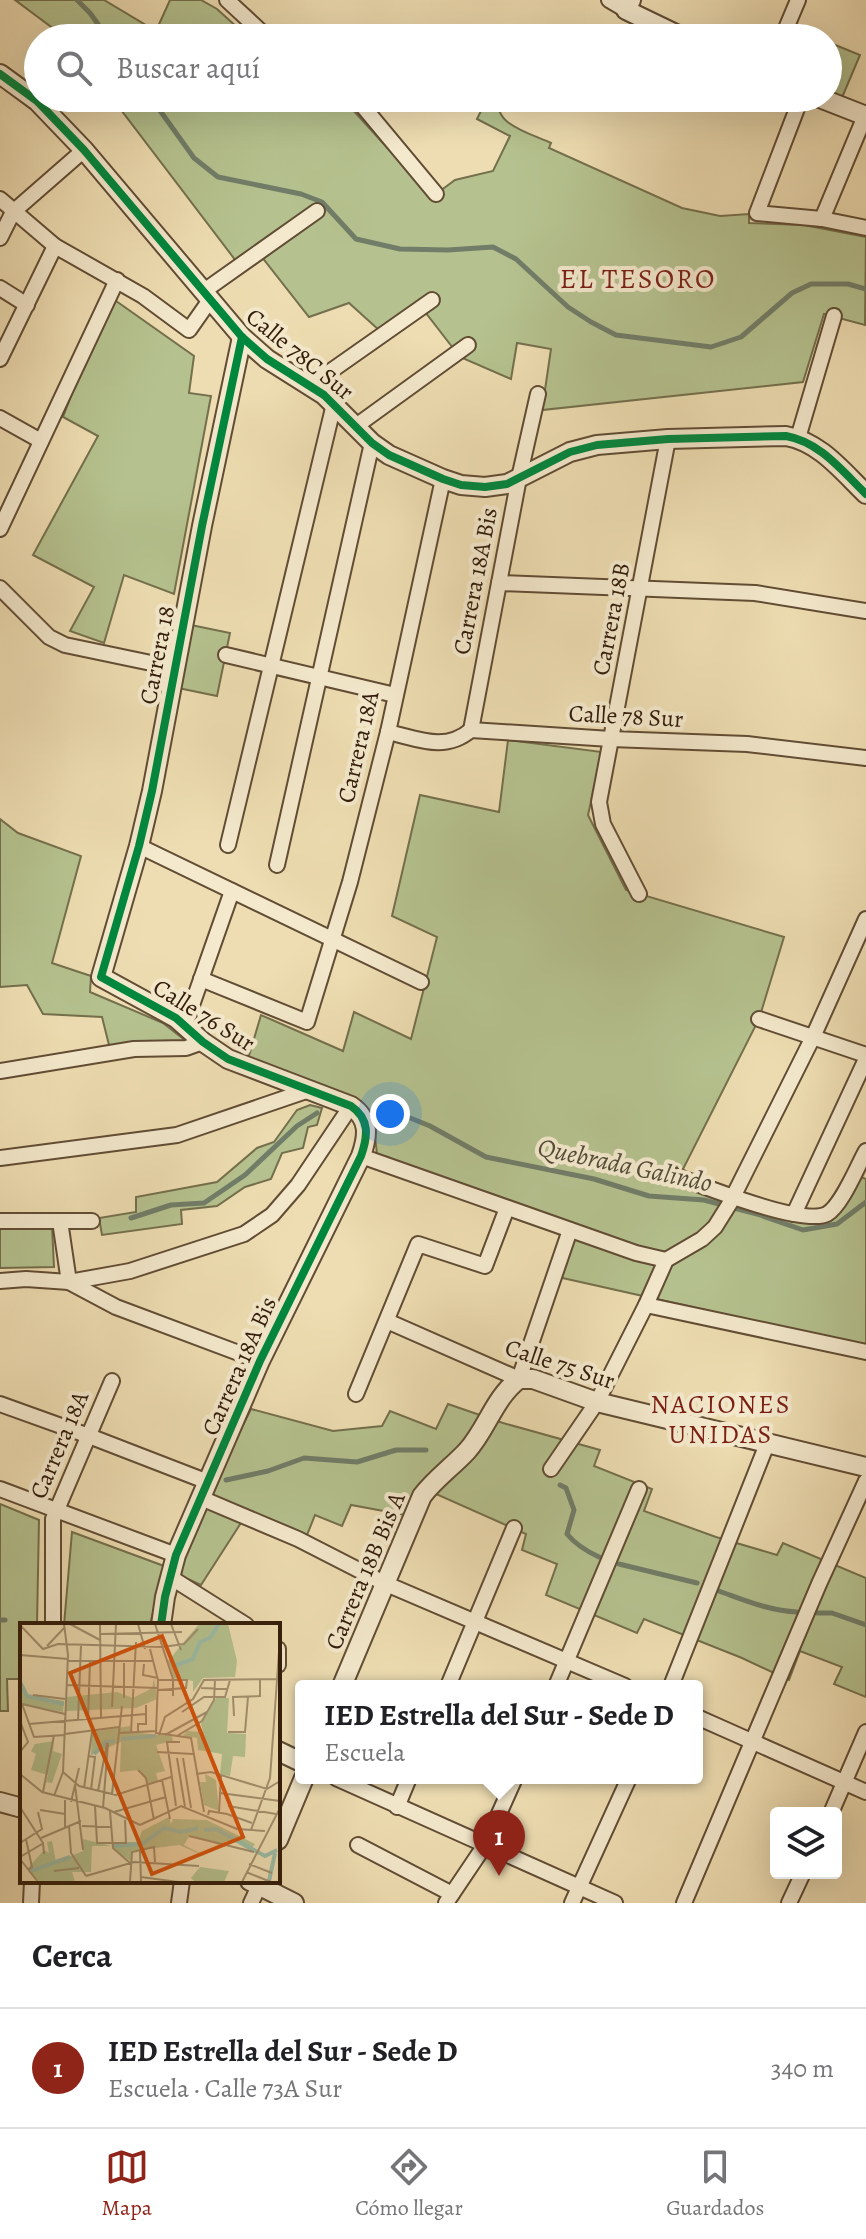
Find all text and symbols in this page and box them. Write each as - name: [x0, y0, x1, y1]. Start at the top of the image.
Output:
- search box: [24, 24, 842, 112]
- icon: search: [52, 46, 96, 90]
- text: Buscar aquí: [116, 48, 260, 88]
- district label: EL TESORO: [560, 260, 716, 298]
- street label: Calle 78C Sur: [239, 301, 361, 407]
- street label: Carrera 18A Bis: [445, 505, 505, 657]
- street label: Carrera 18B: [584, 560, 638, 678]
- street label: Carrera 18: [132, 603, 182, 707]
- street label: Carrera 18A: [330, 687, 387, 806]
- street label: Calle 78 Sur: [568, 697, 684, 735]
- street label: Calle 76 Sur: [147, 971, 261, 1059]
- your location: [370, 1094, 410, 1134]
- water label: Quebrada Galindo: [535, 1129, 715, 1201]
- street label: Carrera 18A Bis: [194, 1291, 284, 1441]
- street label: Calle 75 Sur: [501, 1331, 619, 1397]
- street label: Carrera 18A: [22, 1385, 96, 1504]
- district label: NACIONES UNIDAS: [651, 1387, 791, 1452]
- street label: Carrera 18B Bis A: [317, 1486, 413, 1655]
- inset map: [20, 1623, 280, 1883]
- popup: [295, 1680, 703, 1784]
- text: IED Estrella del Sur - Sede D: [324, 1695, 674, 1735]
- text: Escuela: [324, 1735, 405, 1770]
- map controls: [770, 1807, 842, 1879]
- button: layers: [770, 1807, 842, 1879]
- pin: 1: [473, 1810, 525, 1876]
- text: Cerca: [32, 1932, 113, 1979]
- text: IED Estrella del Sur - Sede D: [108, 2031, 458, 2071]
- text: 1: [53, 2051, 63, 2086]
- text: 340 m: [771, 2051, 834, 2086]
- text: Escuela · Calle 73A Sur: [108, 2071, 342, 2106]
- tab: Mapa: [102, 2145, 152, 2223]
- tab: Cómo llegar: [355, 2145, 463, 2223]
- tab: Guardados: [666, 2145, 764, 2223]

